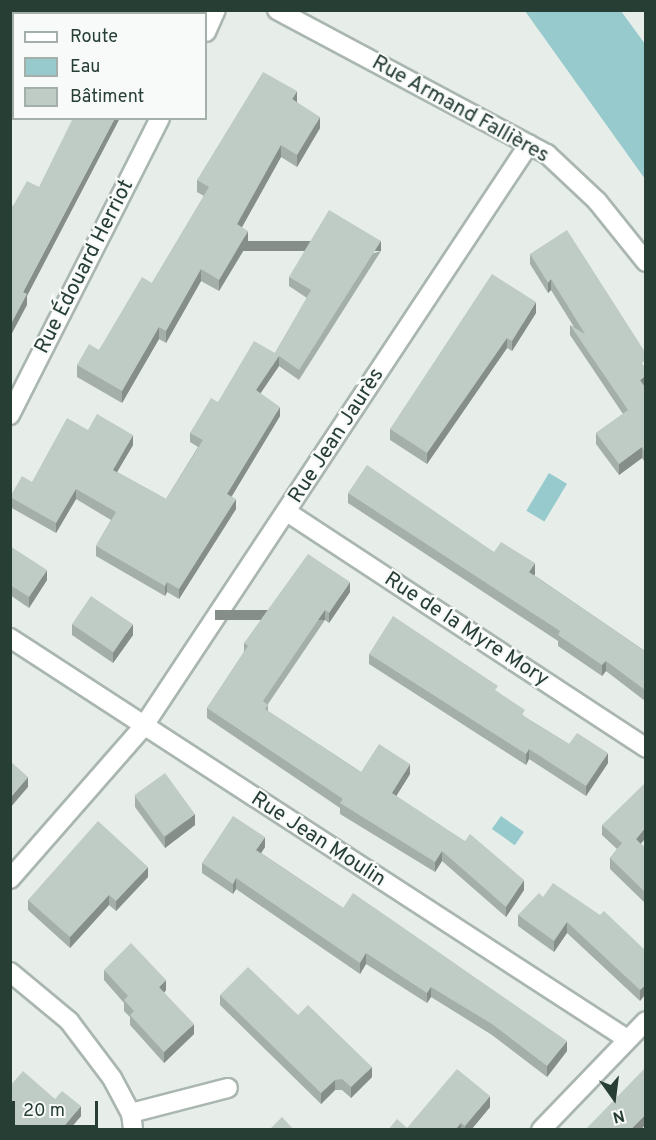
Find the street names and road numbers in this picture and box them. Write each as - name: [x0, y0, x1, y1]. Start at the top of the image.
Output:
- street label: Rue Armand Fallières: [367, 51, 553, 169]
- street label: Rue Édouard Herriot: [30, 176, 140, 358]
- street label: Rue Jean Jaurès: [284, 364, 390, 508]
- street label: Rue de la Myre Mory: [379, 567, 553, 693]
- street label: Rue Jean Moulin: [246, 787, 390, 893]

